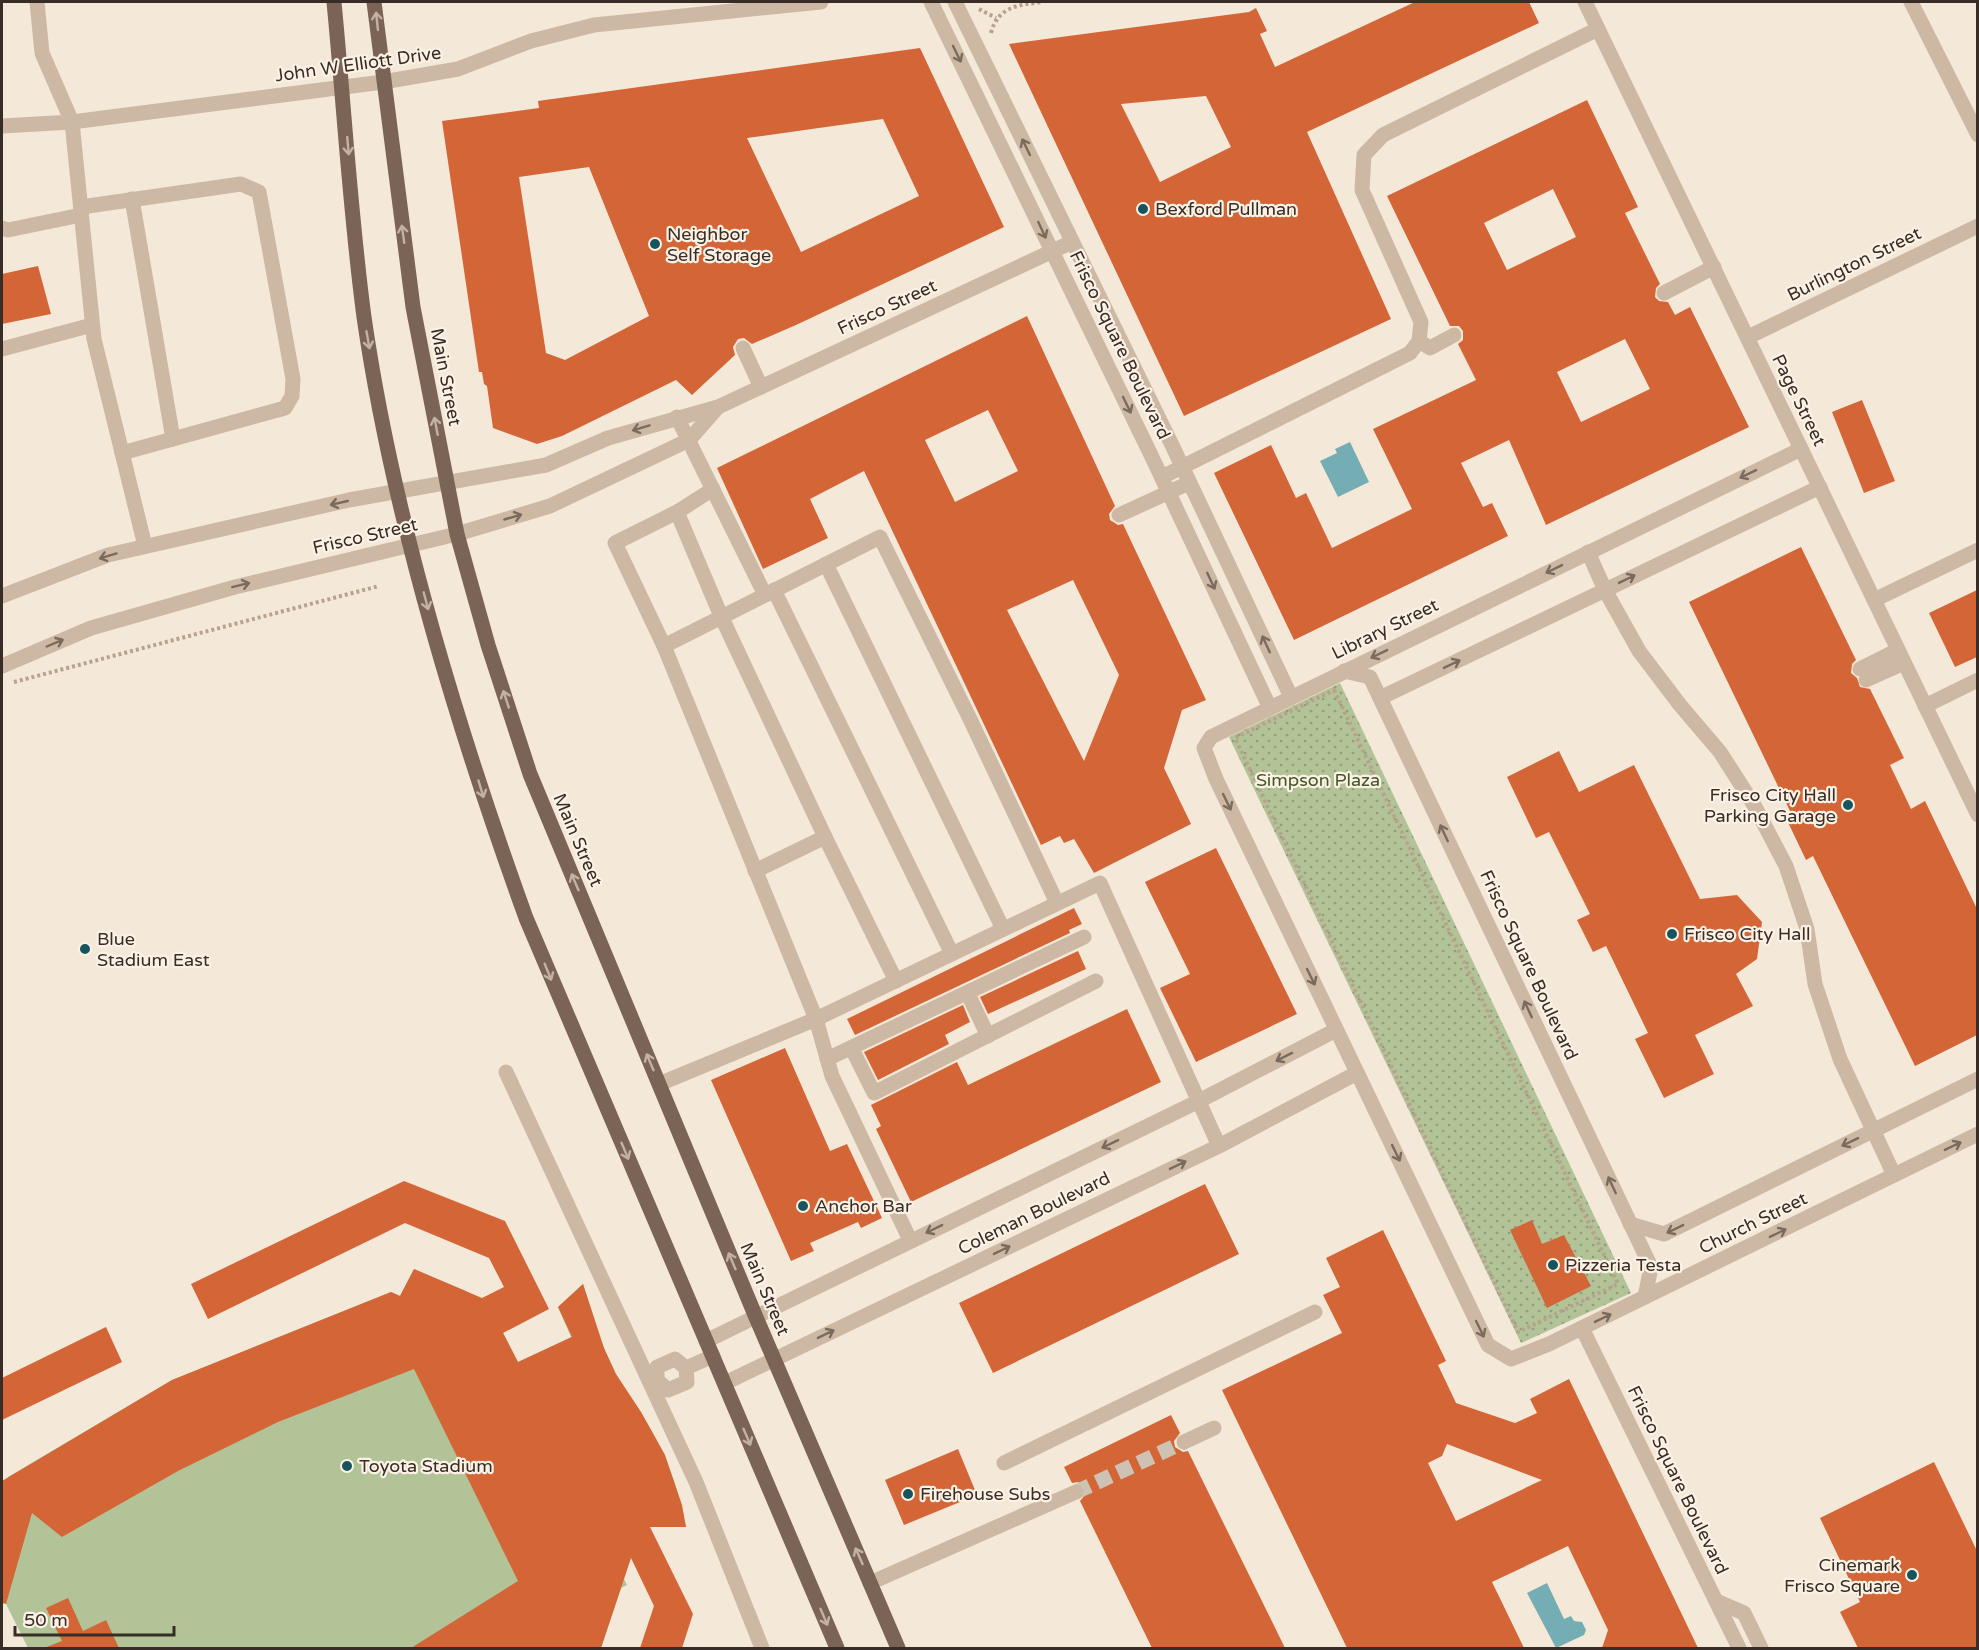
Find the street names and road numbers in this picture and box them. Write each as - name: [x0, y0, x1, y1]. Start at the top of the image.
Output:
- street label: John W Elliott Drive: [274, 41, 442, 87]
- street label: Burlington Street: [1783, 222, 1925, 306]
- street label: Frisco Square Boulevard: [1065, 247, 1175, 443]
- street label: Frisco Street: [834, 274, 940, 340]
- street label: Main Street: [426, 326, 466, 428]
- street label: Page Street: [1767, 350, 1831, 450]
- street label: Frisco Street: [310, 513, 420, 559]
- street label: Library Street: [1328, 594, 1442, 664]
- street label: Main Street: [549, 790, 608, 890]
- street label: Frisco Square Boulevard: [1475, 867, 1583, 1063]
- street label: Coleman Boulevard: [954, 1167, 1114, 1259]
- street label: Church Street: [1695, 1187, 1811, 1259]
- street label: Main Street: [736, 1239, 795, 1339]
- street label: Frisco Square Boulevard: [1623, 1382, 1733, 1578]

